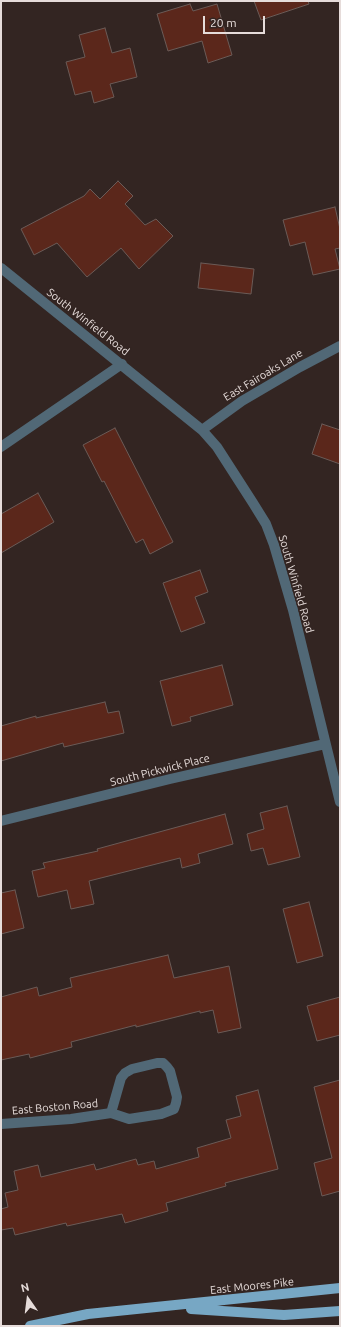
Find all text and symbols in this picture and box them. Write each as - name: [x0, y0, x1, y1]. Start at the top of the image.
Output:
- scale bar: [205, 8, 267, 34]
- text: 20 m: [210, 16, 237, 29]
- street label: South Winfield Road: [44, 286, 132, 358]
- street label: East Fairoaks Lane: [221, 346, 305, 404]
- street label: South Winfield Road: [276, 534, 316, 634]
- street label: South Pickwick Place: [109, 751, 211, 789]
- street label: East Boston Road: [11, 1097, 99, 1117]
- street label: East Moores Pike: [210, 1275, 294, 1297]
- north arrow: [8, 1279, 48, 1319]
- text: N: [20, 1281, 31, 1294]

